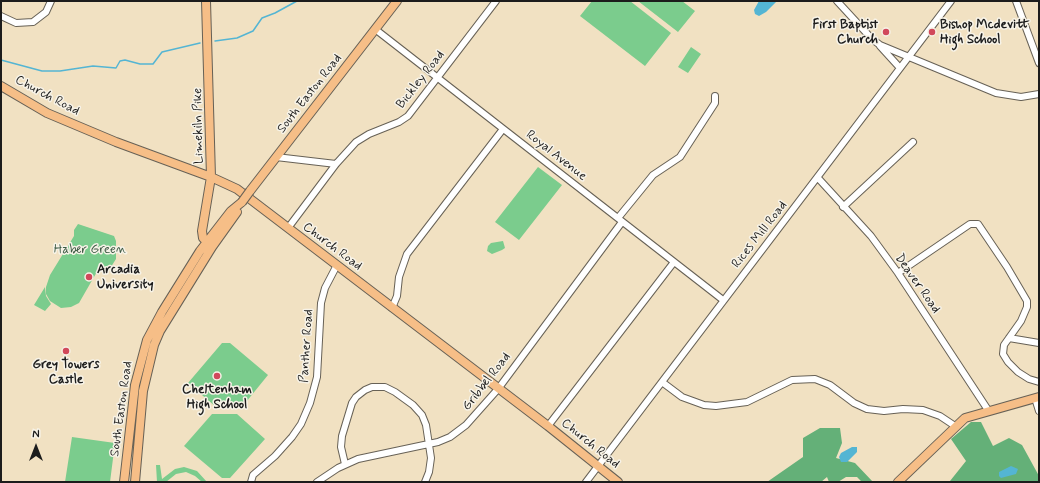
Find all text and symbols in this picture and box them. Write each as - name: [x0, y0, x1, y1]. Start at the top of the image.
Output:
- place label: First Baptist Church: [812, 17, 878, 48]
- place label: Bishop Mcdevitt High School: [940, 17, 1029, 48]
- marker: First Baptist Church: [881, 27, 891, 37]
- marker: Bishop Mcdevitt High School: [927, 27, 937, 37]
- street label: Bickley Road: [394, 48, 448, 112]
- street label: South Easton Road: [274, 51, 346, 137]
- street label: Church Road: [12, 73, 82, 119]
- street label: Limekiln Pike: [191, 88, 207, 164]
- street label: Royal Avenue: [522, 127, 590, 185]
- street label: Rices Mill Road: [729, 198, 791, 272]
- street label: Church Road: [299, 220, 365, 274]
- park label: Haber Green: [54, 242, 126, 258]
- street label: Deaver Road: [891, 251, 943, 317]
- place label: Arcadia University: [97, 262, 153, 293]
- marker: Arcadia University: [84, 272, 94, 282]
- street label: Panther Road: [297, 309, 317, 383]
- marker: Grey Towers Castle: [61, 346, 71, 356]
- street label: Gribbel Road: [460, 350, 514, 414]
- place label: Grey Towers Castle: [33, 357, 99, 388]
- street label: South Easton Road: [108, 360, 136, 458]
- marker: Cheltenham High School: [212, 371, 222, 381]
- place label: Cheltenham High School: [182, 382, 252, 413]
- street label: Church Road: [558, 416, 622, 472]
- north arrow: [16, 427, 56, 467]
- text: N: [32, 428, 40, 442]

